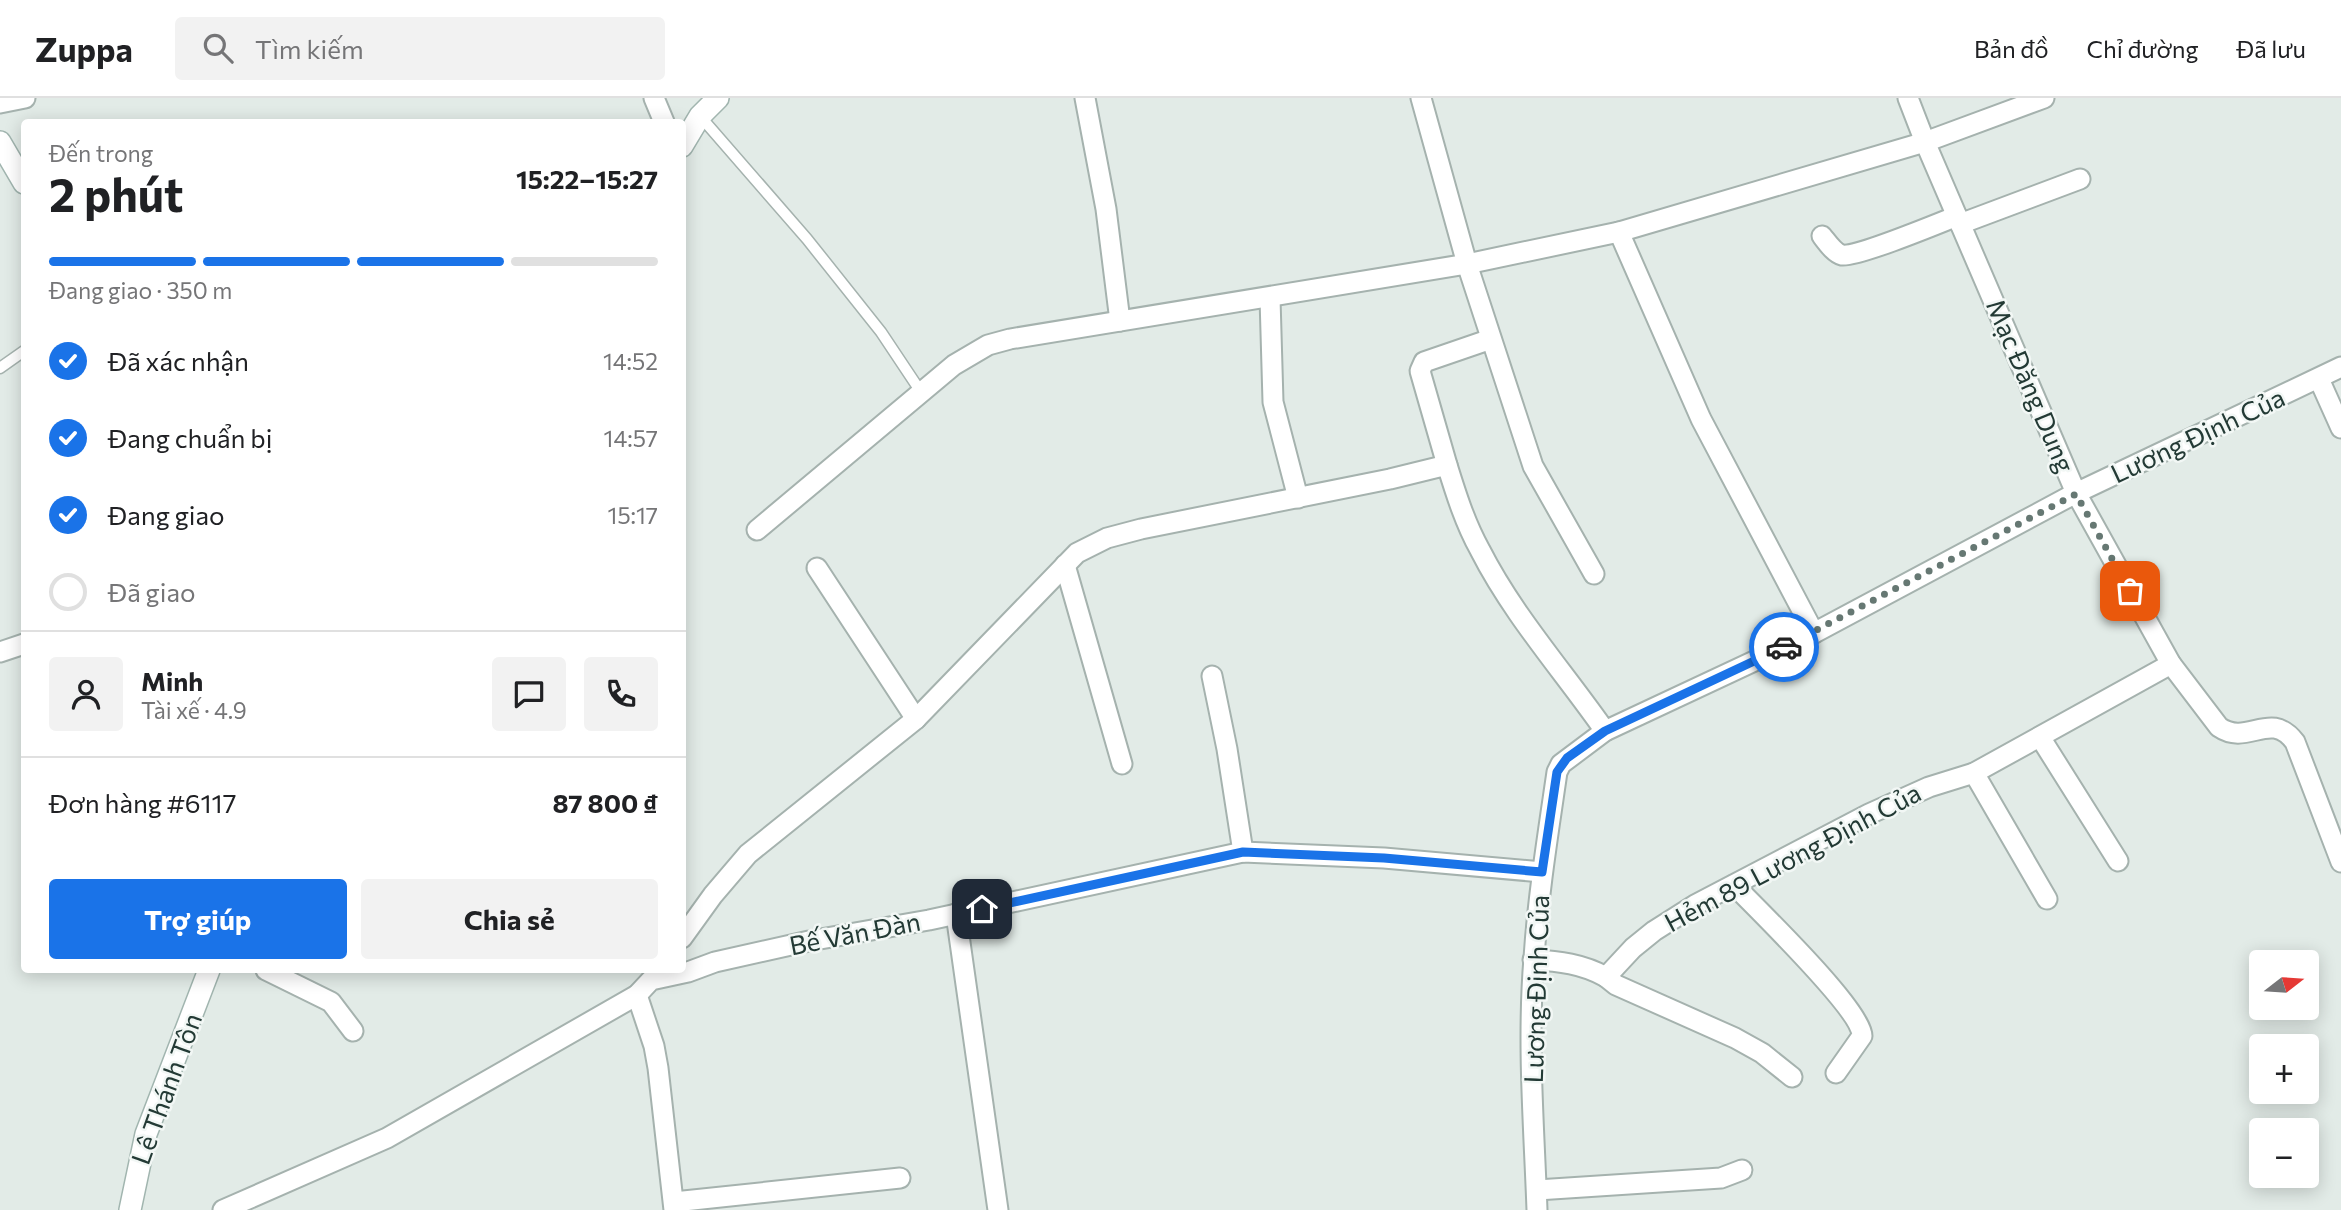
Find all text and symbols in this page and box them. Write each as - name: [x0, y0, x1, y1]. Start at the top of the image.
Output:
- search box: [175, 17, 665, 80]
- text: Zuppa: [35, 28, 133, 69]
- icon: search: [199, 29, 237, 67]
- text: Tìm kiếm: [255, 33, 364, 64]
- text: Bản đồ: [1974, 34, 2049, 63]
- text: Chỉ đường: [2087, 34, 2198, 63]
- text: Đã lưu: [2236, 34, 2306, 63]
- text: Đến trong: [49, 139, 153, 167]
- text: 15:22–15:27: [516, 163, 658, 194]
- text: 2 phút: [49, 165, 183, 221]
- text: Đang giao · 350 m: [49, 276, 232, 304]
- street label: Mạc Đăng Dung: [1981, 294, 2082, 477]
- icon: check: [49, 342, 87, 380]
- text: Đã xác nhận: [108, 345, 249, 376]
- text: 14:52: [603, 347, 658, 375]
- street label: Lương Định Của: [2105, 381, 2289, 488]
- icon: check: [49, 419, 87, 457]
- text: Đang chuẩn bị: [108, 422, 272, 453]
- text: 14:57: [604, 424, 658, 452]
- icon: check: [49, 496, 87, 534]
- text: Đang giao: [108, 499, 225, 530]
- text: 15:17: [608, 501, 658, 529]
- pin: [2100, 561, 2160, 621]
- icon: bag: [2111, 572, 2149, 610]
- text: Đã giao: [108, 576, 196, 607]
- courier: [1749, 612, 1819, 682]
- icon: car: [1765, 628, 1803, 666]
- button: person: [49, 657, 123, 731]
- button: chat: [492, 657, 566, 731]
- button: phone: [584, 657, 658, 731]
- text: Minh: [141, 665, 203, 696]
- text: Tài xế · 4.9: [141, 696, 247, 724]
- street label: Hẻm 89 Lương Định Của: [1659, 776, 1926, 937]
- text: Đơn hàng #6117: [49, 787, 236, 818]
- text: 87 800 ₫: [552, 787, 658, 818]
- button: Trợ giúp: [49, 879, 347, 959]
- button: Chia sẻ: [361, 879, 658, 959]
- pin: [952, 879, 1012, 939]
- icon: home: [963, 890, 1001, 928]
- street label: Lương Định Của: [1517, 894, 1554, 1084]
- street label: Bế Văn Đàn: [787, 905, 923, 960]
- north arrow: [2249, 950, 2319, 1020]
- map controls: [2249, 950, 2319, 1188]
- street label: Lê Thánh Tôn: [124, 1009, 207, 1168]
- button: +: [2249, 1034, 2319, 1104]
- button: −: [2249, 1118, 2319, 1188]

